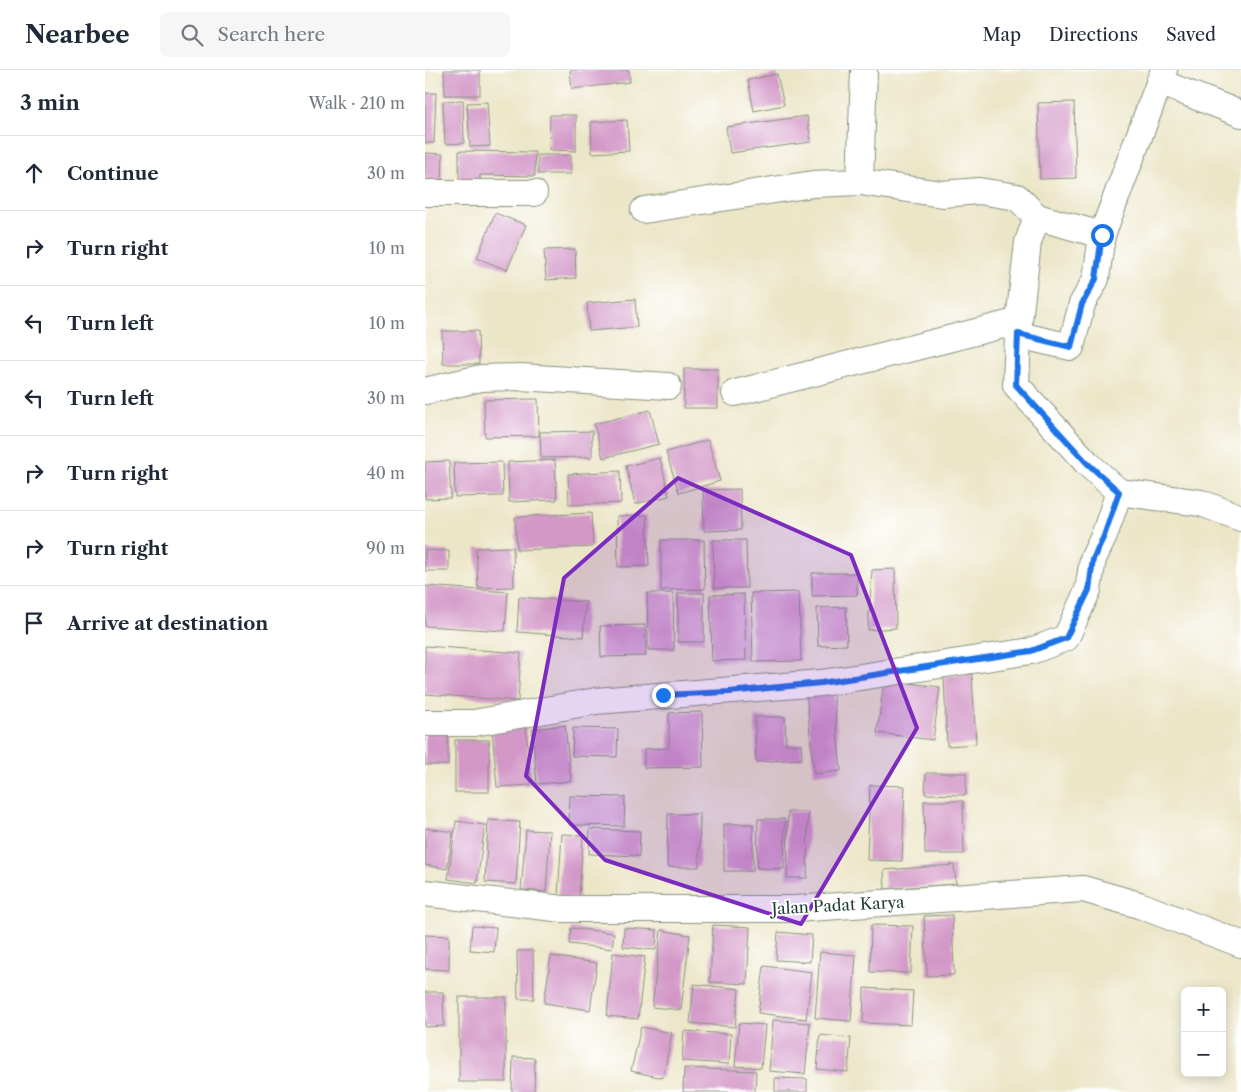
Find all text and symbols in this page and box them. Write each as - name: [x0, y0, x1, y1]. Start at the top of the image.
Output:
- search box: [160, 12, 510, 57]
- text: Nearbee: [25, 20, 130, 49]
- icon: search: [178, 21, 206, 49]
- text: Search here: [218, 23, 325, 46]
- text: Map: [982, 24, 1021, 46]
- text: Directions: [1049, 24, 1138, 46]
- text: Saved: [1166, 24, 1216, 46]
- text: 3 min: [20, 90, 80, 115]
- text: Walk · 210 m: [309, 93, 405, 113]
- icon: ahead: [20, 159, 48, 187]
- text: Continue: [67, 162, 159, 185]
- text: 30 m: [367, 163, 405, 183]
- route start: [1091, 224, 1114, 247]
- icon: right: [20, 234, 48, 262]
- text: Turn right: [67, 237, 168, 260]
- text: 10 m: [369, 238, 405, 258]
- icon: left: [20, 309, 48, 337]
- text: Turn left: [67, 312, 154, 335]
- text: 10 m: [369, 313, 405, 333]
- icon: left: [20, 384, 48, 412]
- text: Turn left: [67, 387, 154, 410]
- text: 30 m: [367, 388, 405, 408]
- icon: right: [20, 459, 48, 487]
- text: Turn right: [67, 462, 168, 485]
- text: 40 m: [366, 463, 405, 483]
- icon: right: [20, 534, 48, 562]
- text: Turn right: [67, 537, 168, 560]
- text: 90 m: [366, 538, 405, 558]
- icon: arrive: [20, 609, 48, 637]
- text: Arrive at destination: [67, 612, 268, 635]
- route end: [652, 684, 675, 707]
- street label: Jalan Padat Karya: [768, 892, 905, 919]
- map controls: [1181, 987, 1226, 1077]
- button: +: [1181, 987, 1226, 1032]
- button: −: [1181, 1032, 1226, 1077]

